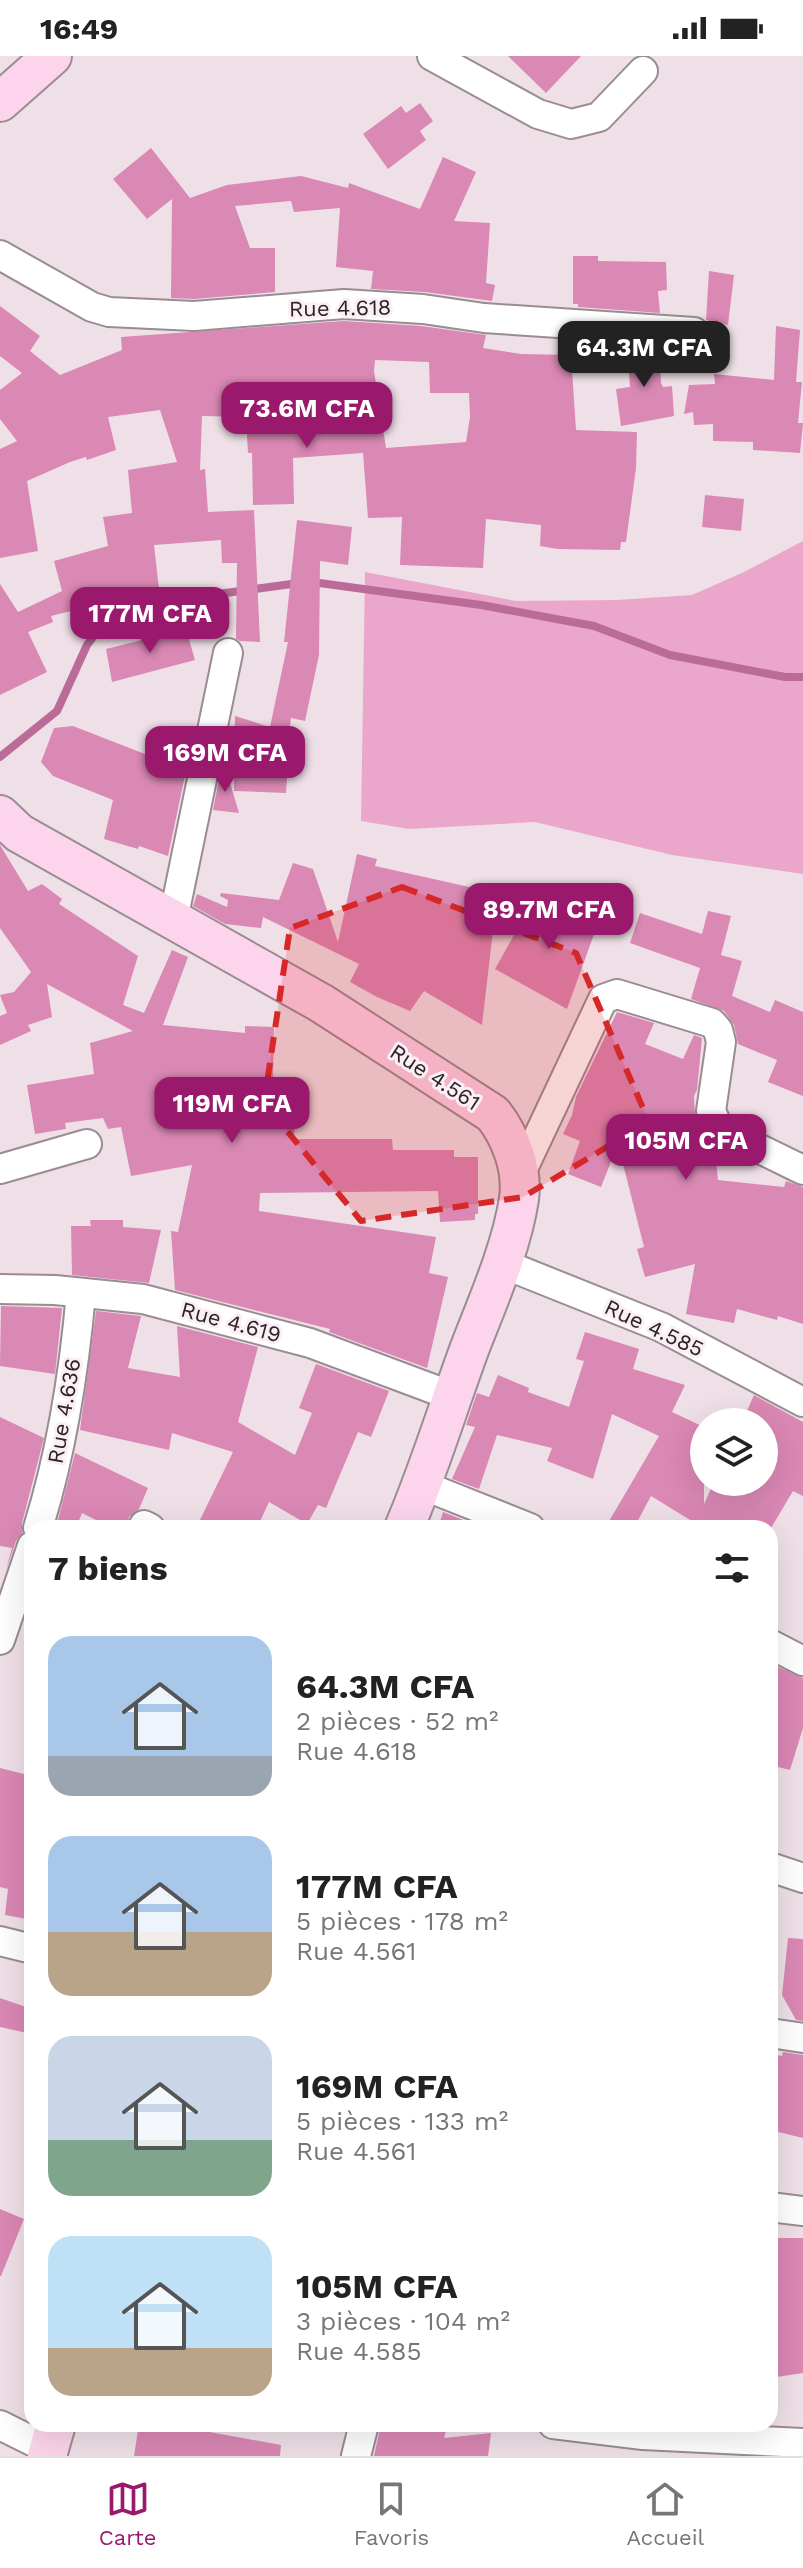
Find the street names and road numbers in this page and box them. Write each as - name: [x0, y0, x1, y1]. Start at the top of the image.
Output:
- street label: Rue 4.618: [289, 295, 391, 321]
- street label: Rue 4.561: [385, 1039, 485, 1115]
- street label: Rue 4.585: [601, 1294, 707, 1362]
- street label: Rue 4.619: [178, 1297, 284, 1347]
- street label: Rue 4.636: [42, 1356, 86, 1466]

